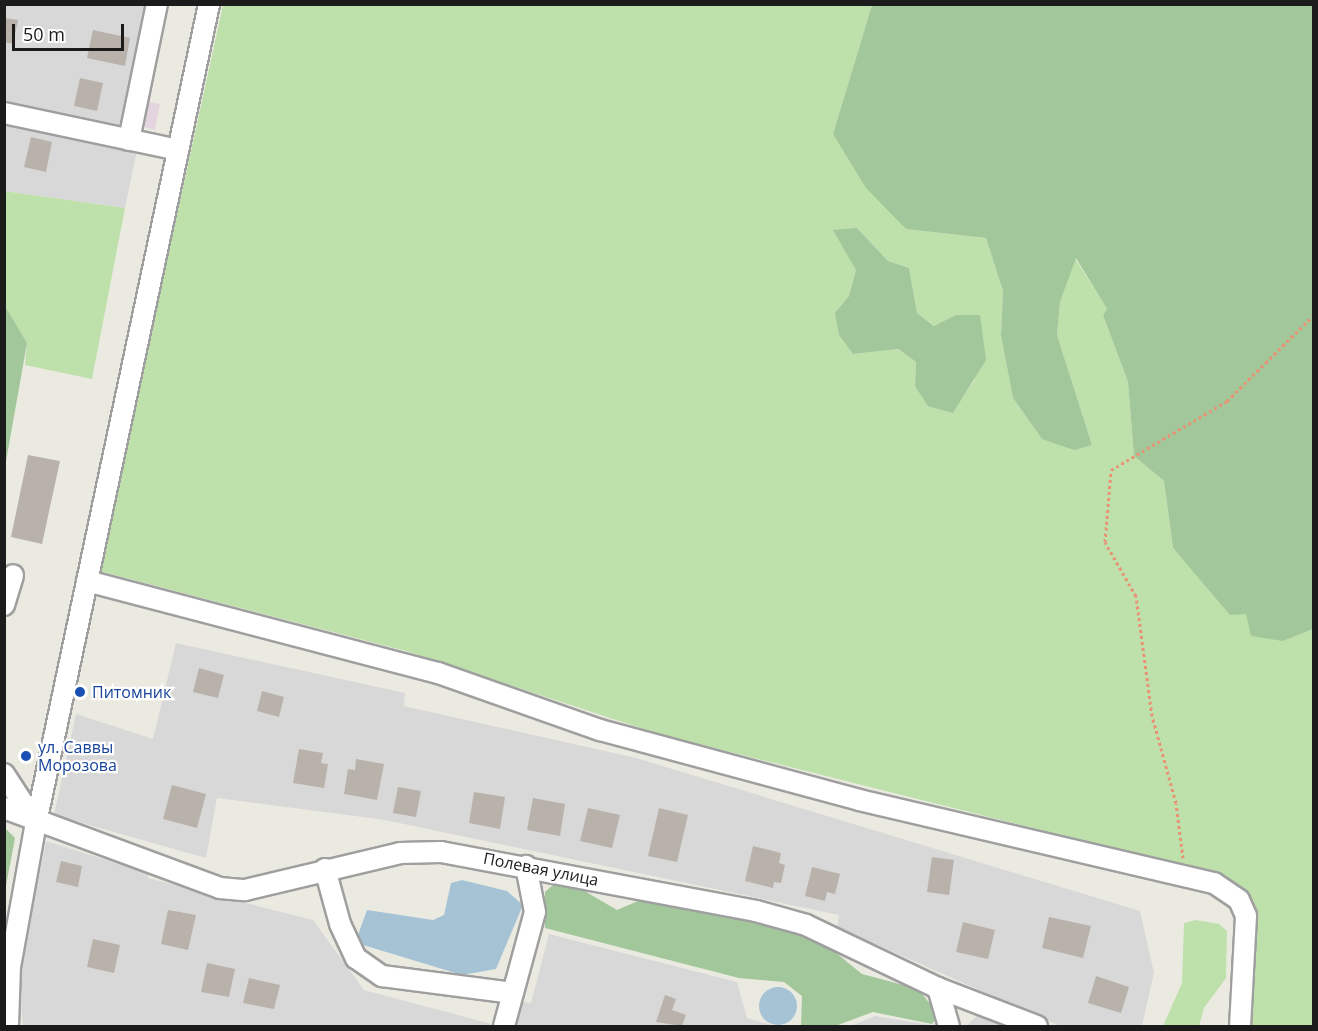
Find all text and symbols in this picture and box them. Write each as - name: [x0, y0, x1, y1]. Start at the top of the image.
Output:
- scale bar: [15, 12, 128, 50]
- text: 50 m: [23, 22, 65, 46]
- place label: Питомник: [92, 682, 171, 702]
- marker: Питомник: [73, 685, 87, 699]
- place label: ул. Саввы Морозова: [38, 737, 117, 775]
- marker: ул. Саввы Морозова: [19, 749, 33, 763]
- street label: Полевая улица: [482, 848, 600, 890]

